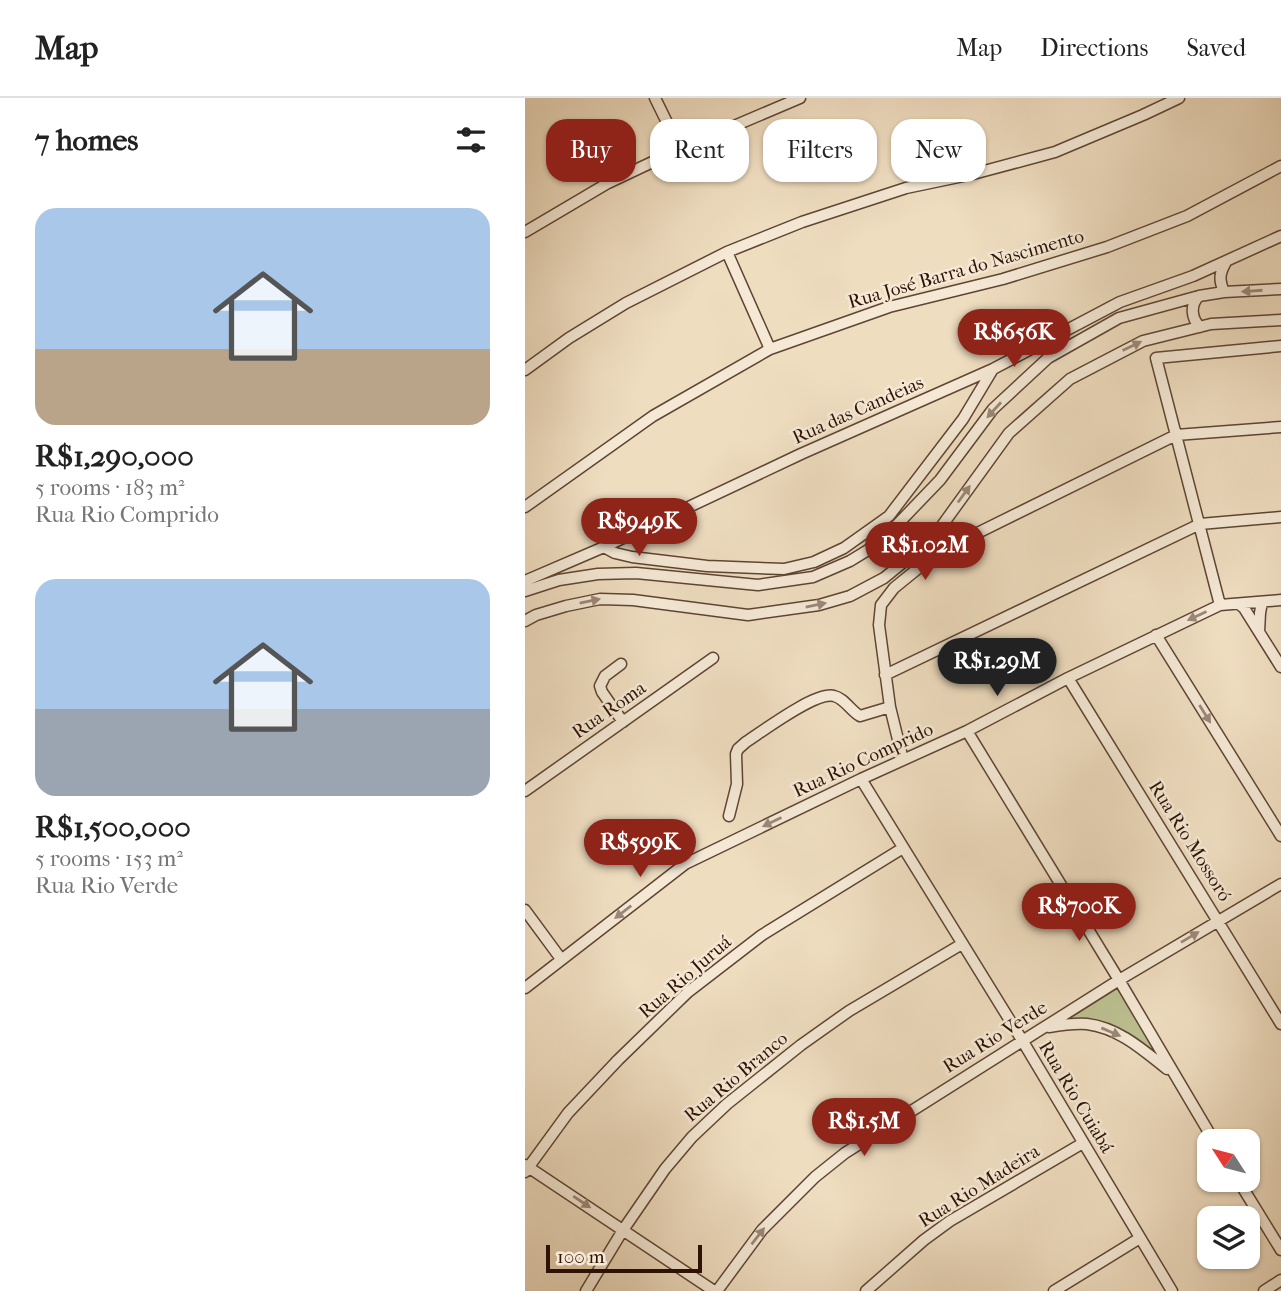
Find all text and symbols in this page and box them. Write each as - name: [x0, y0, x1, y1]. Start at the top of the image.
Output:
- text: Map: [35, 29, 98, 68]
- text: Map: [956, 34, 1002, 62]
- text: Directions: [1040, 34, 1148, 62]
- text: Saved: [1186, 34, 1246, 62]
- chip: Buy: [546, 119, 636, 182]
- chip: Rent: [650, 119, 749, 182]
- chip: Filters: [763, 119, 877, 182]
- chip: New: [891, 119, 986, 182]
- icon: filters: [452, 121, 490, 159]
- text: 7 homes: [35, 123, 138, 158]
- street label: Rua José Barra do Nascimento: [845, 225, 1087, 313]
- icon: home: [200, 253, 326, 379]
- one-way arrow: [1241, 285, 1263, 296]
- pin: R$656K: [957, 310, 1071, 369]
- text: R$656K: [974, 318, 1054, 345]
- one-way arrow: [1122, 341, 1142, 352]
- street label: Rua das Candeias: [789, 371, 927, 449]
- one-way arrow: [986, 401, 1002, 419]
- text: R$1,290,000: [35, 439, 194, 474]
- text: 5 rooms · 183 m²: [35, 474, 185, 501]
- one-way arrow: [957, 485, 971, 503]
- pin: R$949K: [582, 498, 696, 558]
- text: Rua Rio Comprido: [35, 501, 219, 528]
- text: R$949K: [597, 507, 681, 534]
- pin: R$1.02M: [860, 522, 990, 582]
- text: R$1.02M: [881, 531, 969, 558]
- one-way arrow: [579, 596, 601, 607]
- one-way arrow: [805, 599, 827, 610]
- one-way arrow: [1186, 610, 1207, 621]
- icon: home: [200, 624, 326, 750]
- pin: R$1.29M: [932, 638, 1062, 698]
- text: R$1.29M: [954, 647, 1040, 674]
- street label: Rua Roma: [568, 677, 650, 743]
- one-way arrow: [1198, 704, 1211, 723]
- street label: Rua Rio Comprido: [790, 718, 937, 802]
- street label: Rua Rio Mossoró: [1144, 777, 1236, 906]
- text: R$1,500,000: [35, 810, 191, 845]
- one-way arrow: [762, 817, 782, 828]
- pin: R$599K: [583, 820, 697, 879]
- text: R$599K: [600, 828, 680, 855]
- text: 5 rooms · 153 m²: [35, 845, 183, 872]
- text: Rua Rio Verde: [35, 872, 178, 899]
- pin: R$700K: [1022, 884, 1136, 943]
- text: R$700K: [1038, 892, 1120, 919]
- one-way arrow: [613, 905, 632, 919]
- street label: Rua Rio Juruá: [634, 931, 736, 1023]
- one-way arrow: [1180, 931, 1199, 944]
- street label: Rua Rio Verde: [939, 996, 1051, 1078]
- one-way arrow: [1101, 1026, 1122, 1037]
- street label: Rua Rio Branco: [680, 1027, 792, 1127]
- street label: Rua Rio Cuiabá: [1034, 1037, 1118, 1157]
- pin: R$1.5M: [807, 1098, 921, 1158]
- text: R$1.5M: [828, 1107, 900, 1134]
- north arrow: [1197, 1129, 1260, 1192]
- map controls: [1197, 1129, 1260, 1269]
- street label: Rua Rio Madeira: [914, 1140, 1044, 1232]
- one-way arrow: [573, 1195, 591, 1209]
- button: layers: [1197, 1206, 1260, 1269]
- one-way arrow: [750, 1228, 765, 1246]
- scale bar: [546, 1242, 702, 1274]
- text: 100 m: [557, 1246, 605, 1268]

